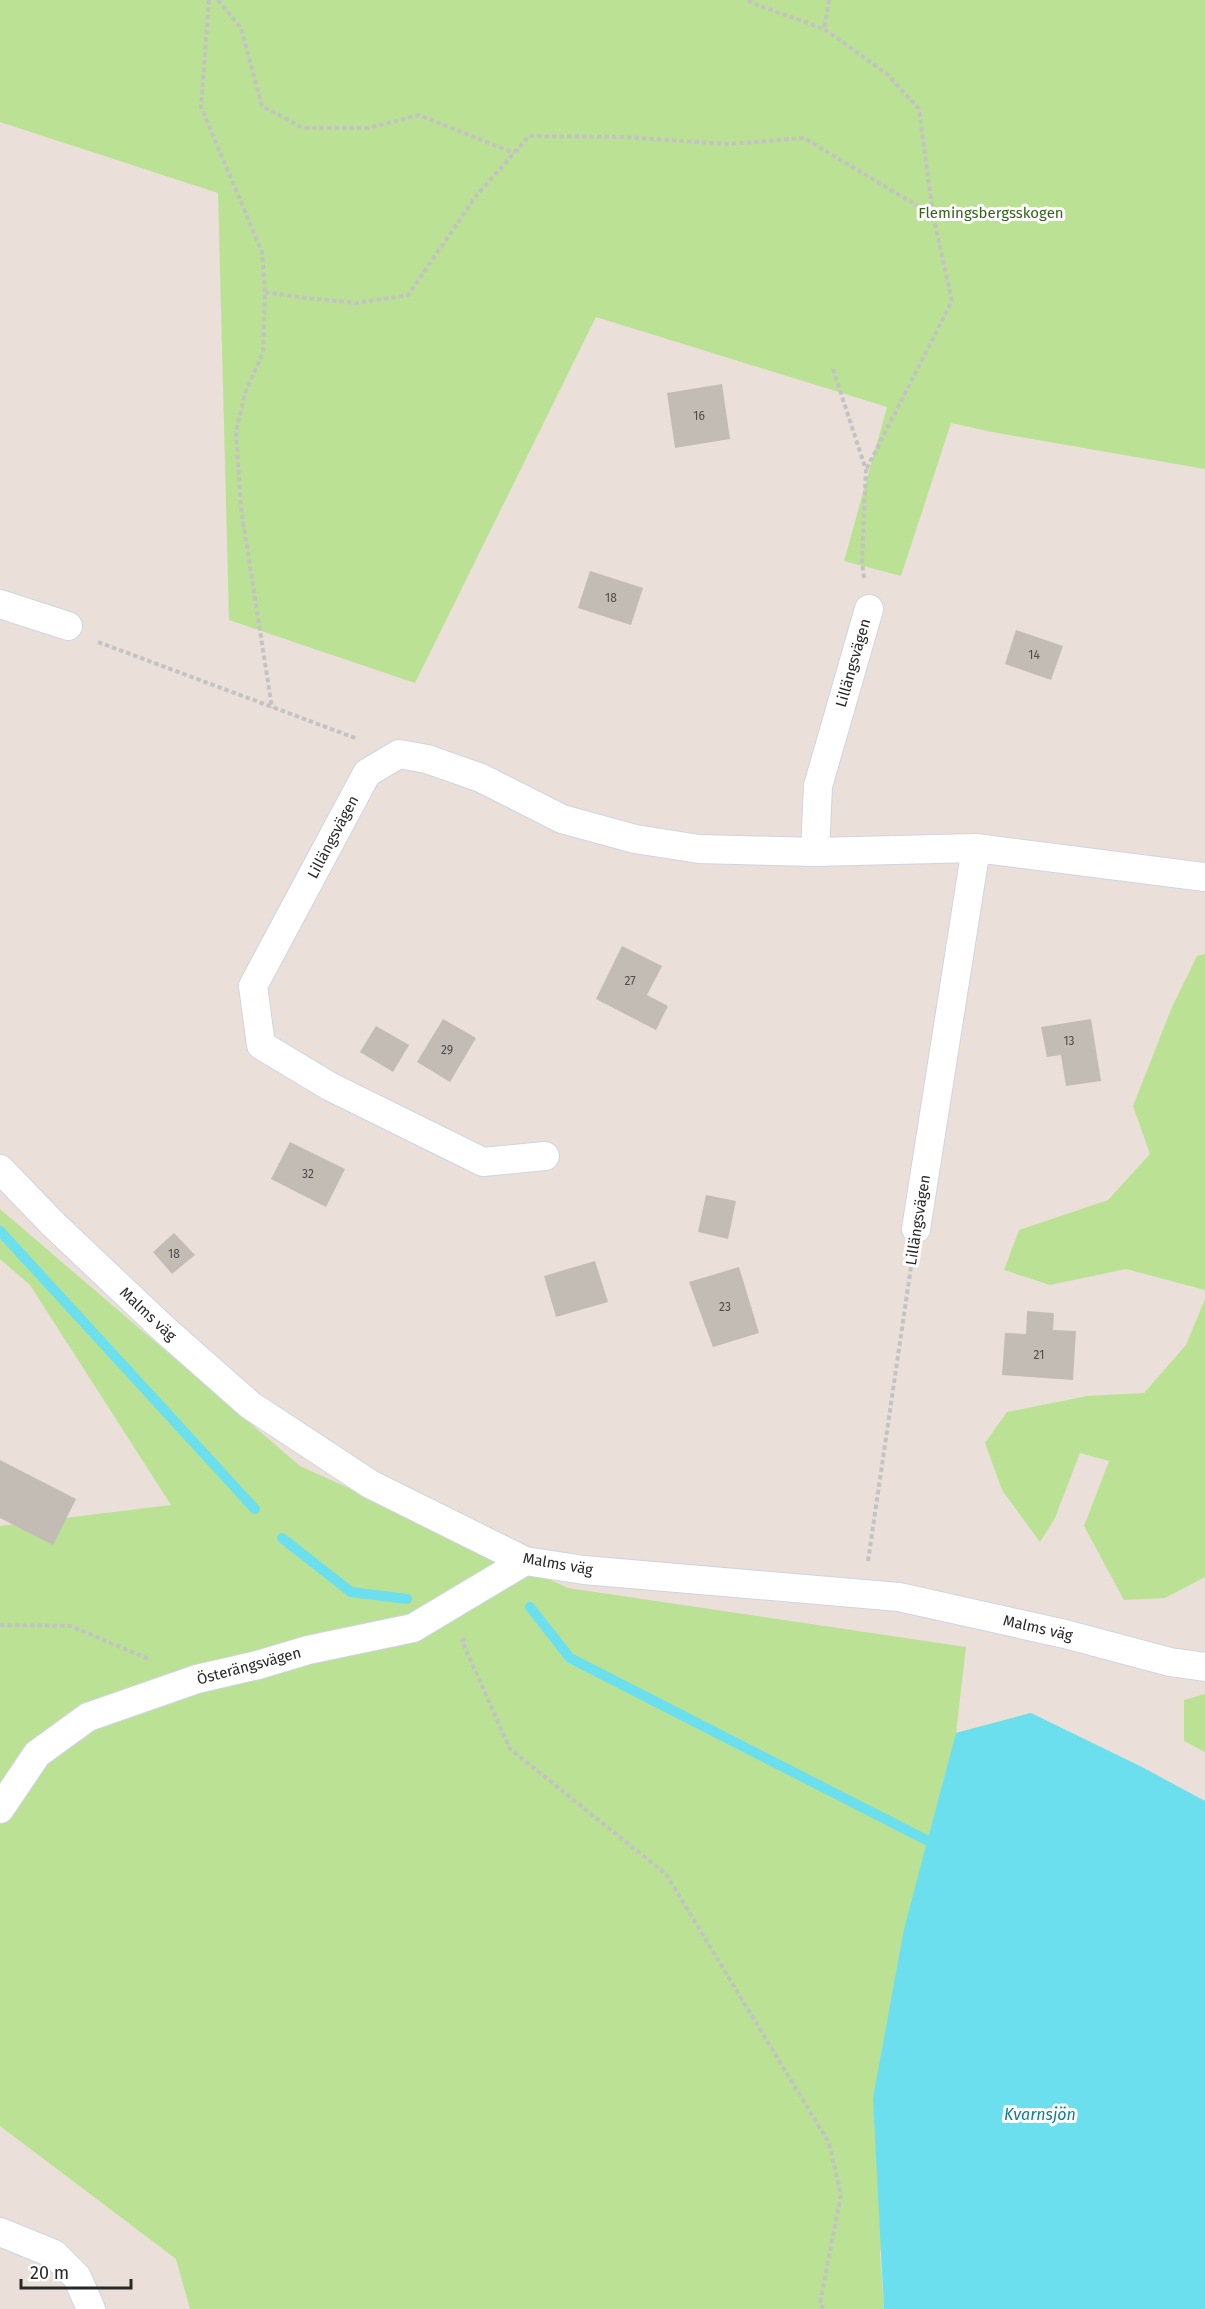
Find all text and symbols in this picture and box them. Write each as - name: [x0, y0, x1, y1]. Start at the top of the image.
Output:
- park label: Flemingsbergsskogen: [918, 204, 1064, 222]
- house number: 16: [693, 409, 705, 423]
- house number: 18: [605, 591, 617, 605]
- street label: Lillängsvägen: [832, 617, 874, 709]
- house number: 14: [1028, 648, 1040, 662]
- street label: Lillängsvägen: [304, 792, 362, 882]
- house number: 27: [624, 974, 636, 988]
- house number: 13: [1063, 1034, 1075, 1048]
- house number: 29: [441, 1043, 453, 1057]
- house number: 32: [302, 1167, 314, 1181]
- street label: Lillängsvägen: [902, 1173, 934, 1267]
- house number: 18: [168, 1247, 180, 1261]
- street label: Malms väg: [116, 1283, 180, 1345]
- house number: 23: [719, 1300, 731, 1314]
- house number: 21: [1034, 1348, 1044, 1362]
- street label: Malms väg: [522, 1549, 595, 1579]
- street label: Malms väg: [1001, 1611, 1075, 1645]
- street label: Österängsvägen: [195, 1643, 303, 1689]
- water label: Kvarnsjön: [1004, 2105, 1076, 2124]
- scale bar: [21, 2252, 130, 2290]
- text: 20 m: [30, 2262, 69, 2284]

